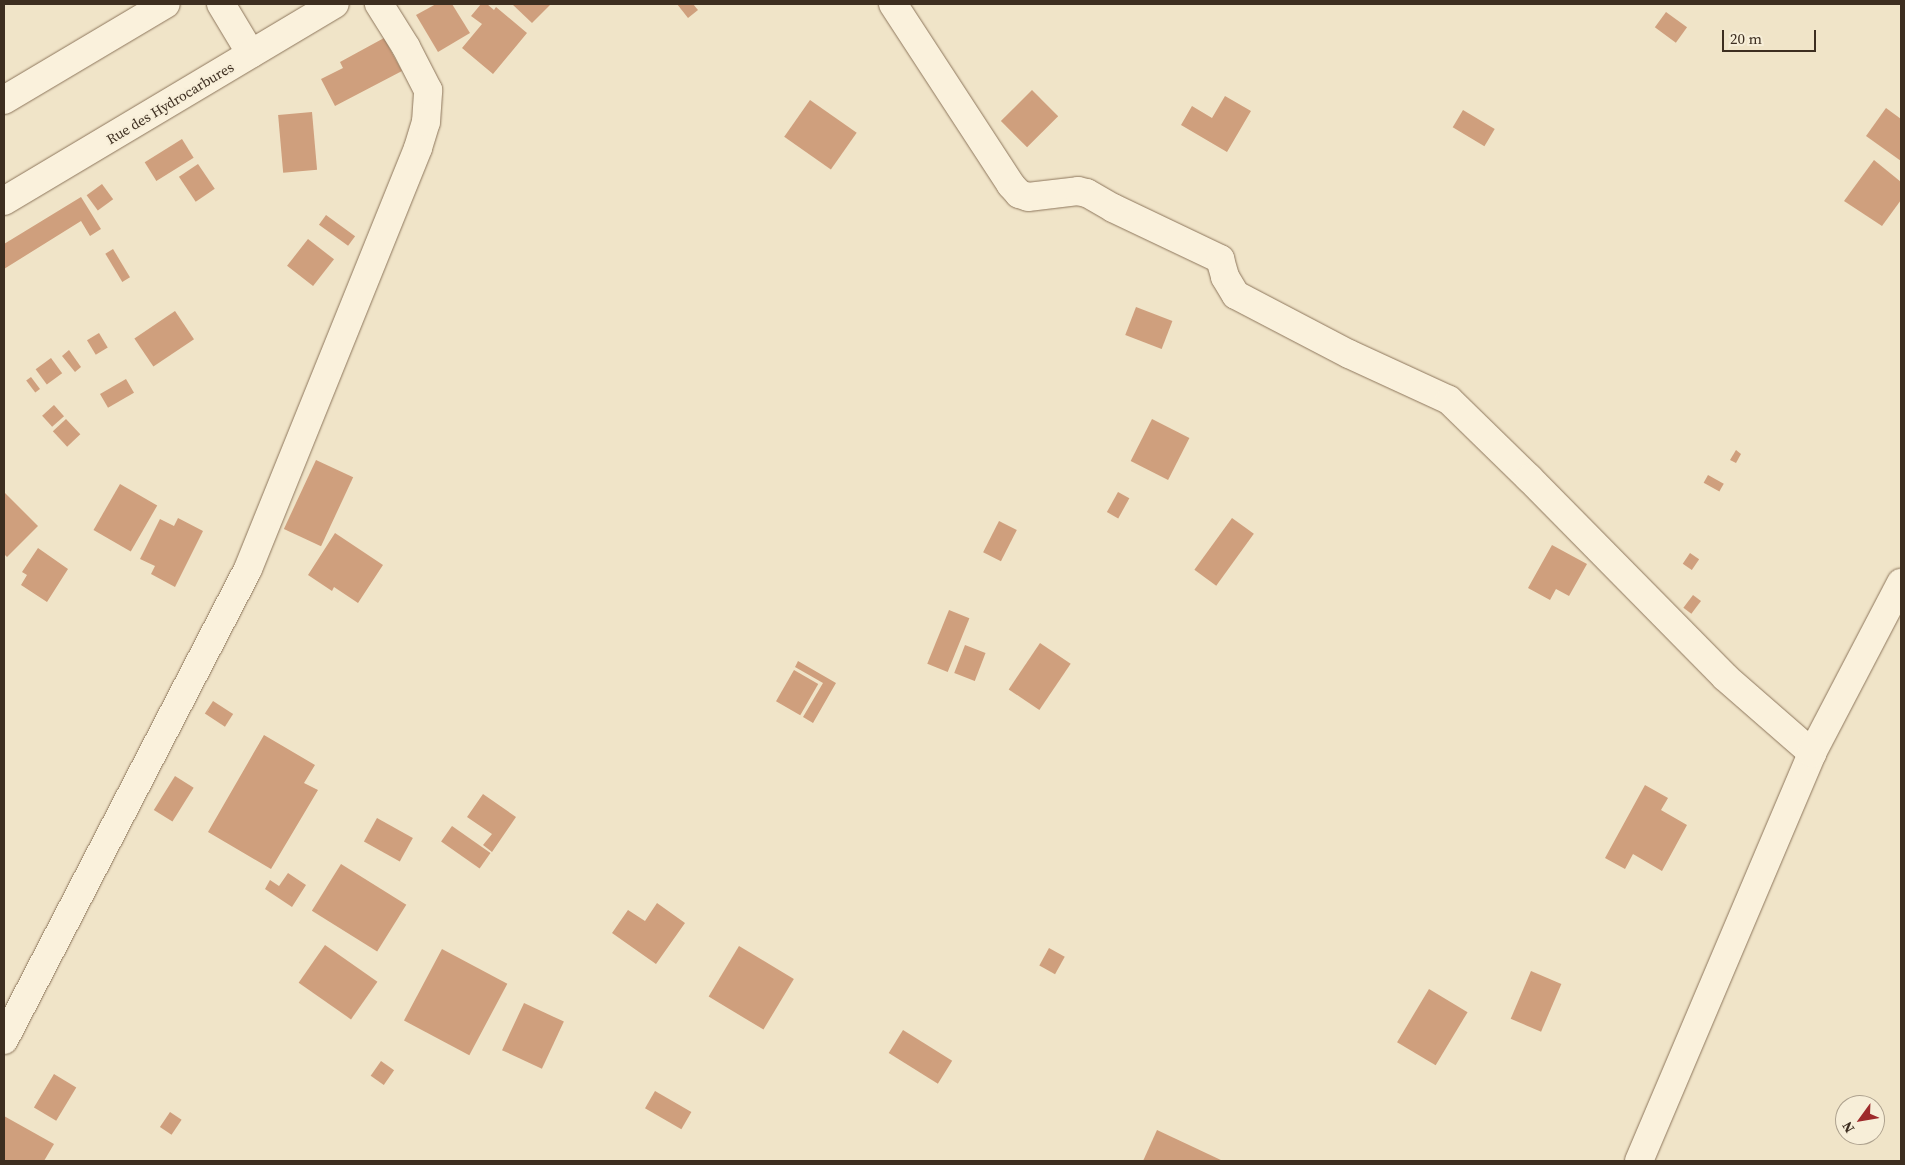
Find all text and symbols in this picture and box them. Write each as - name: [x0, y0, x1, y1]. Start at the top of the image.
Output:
- scale bar: [1725, 20, 1819, 52]
- text: 20 m: [1730, 28, 1762, 49]
- street label: Rue des Hydrocarbures: [103, 58, 237, 148]
- north arrow: [1835, 1095, 1885, 1145]
- text: N: [1837, 1118, 1859, 1137]

